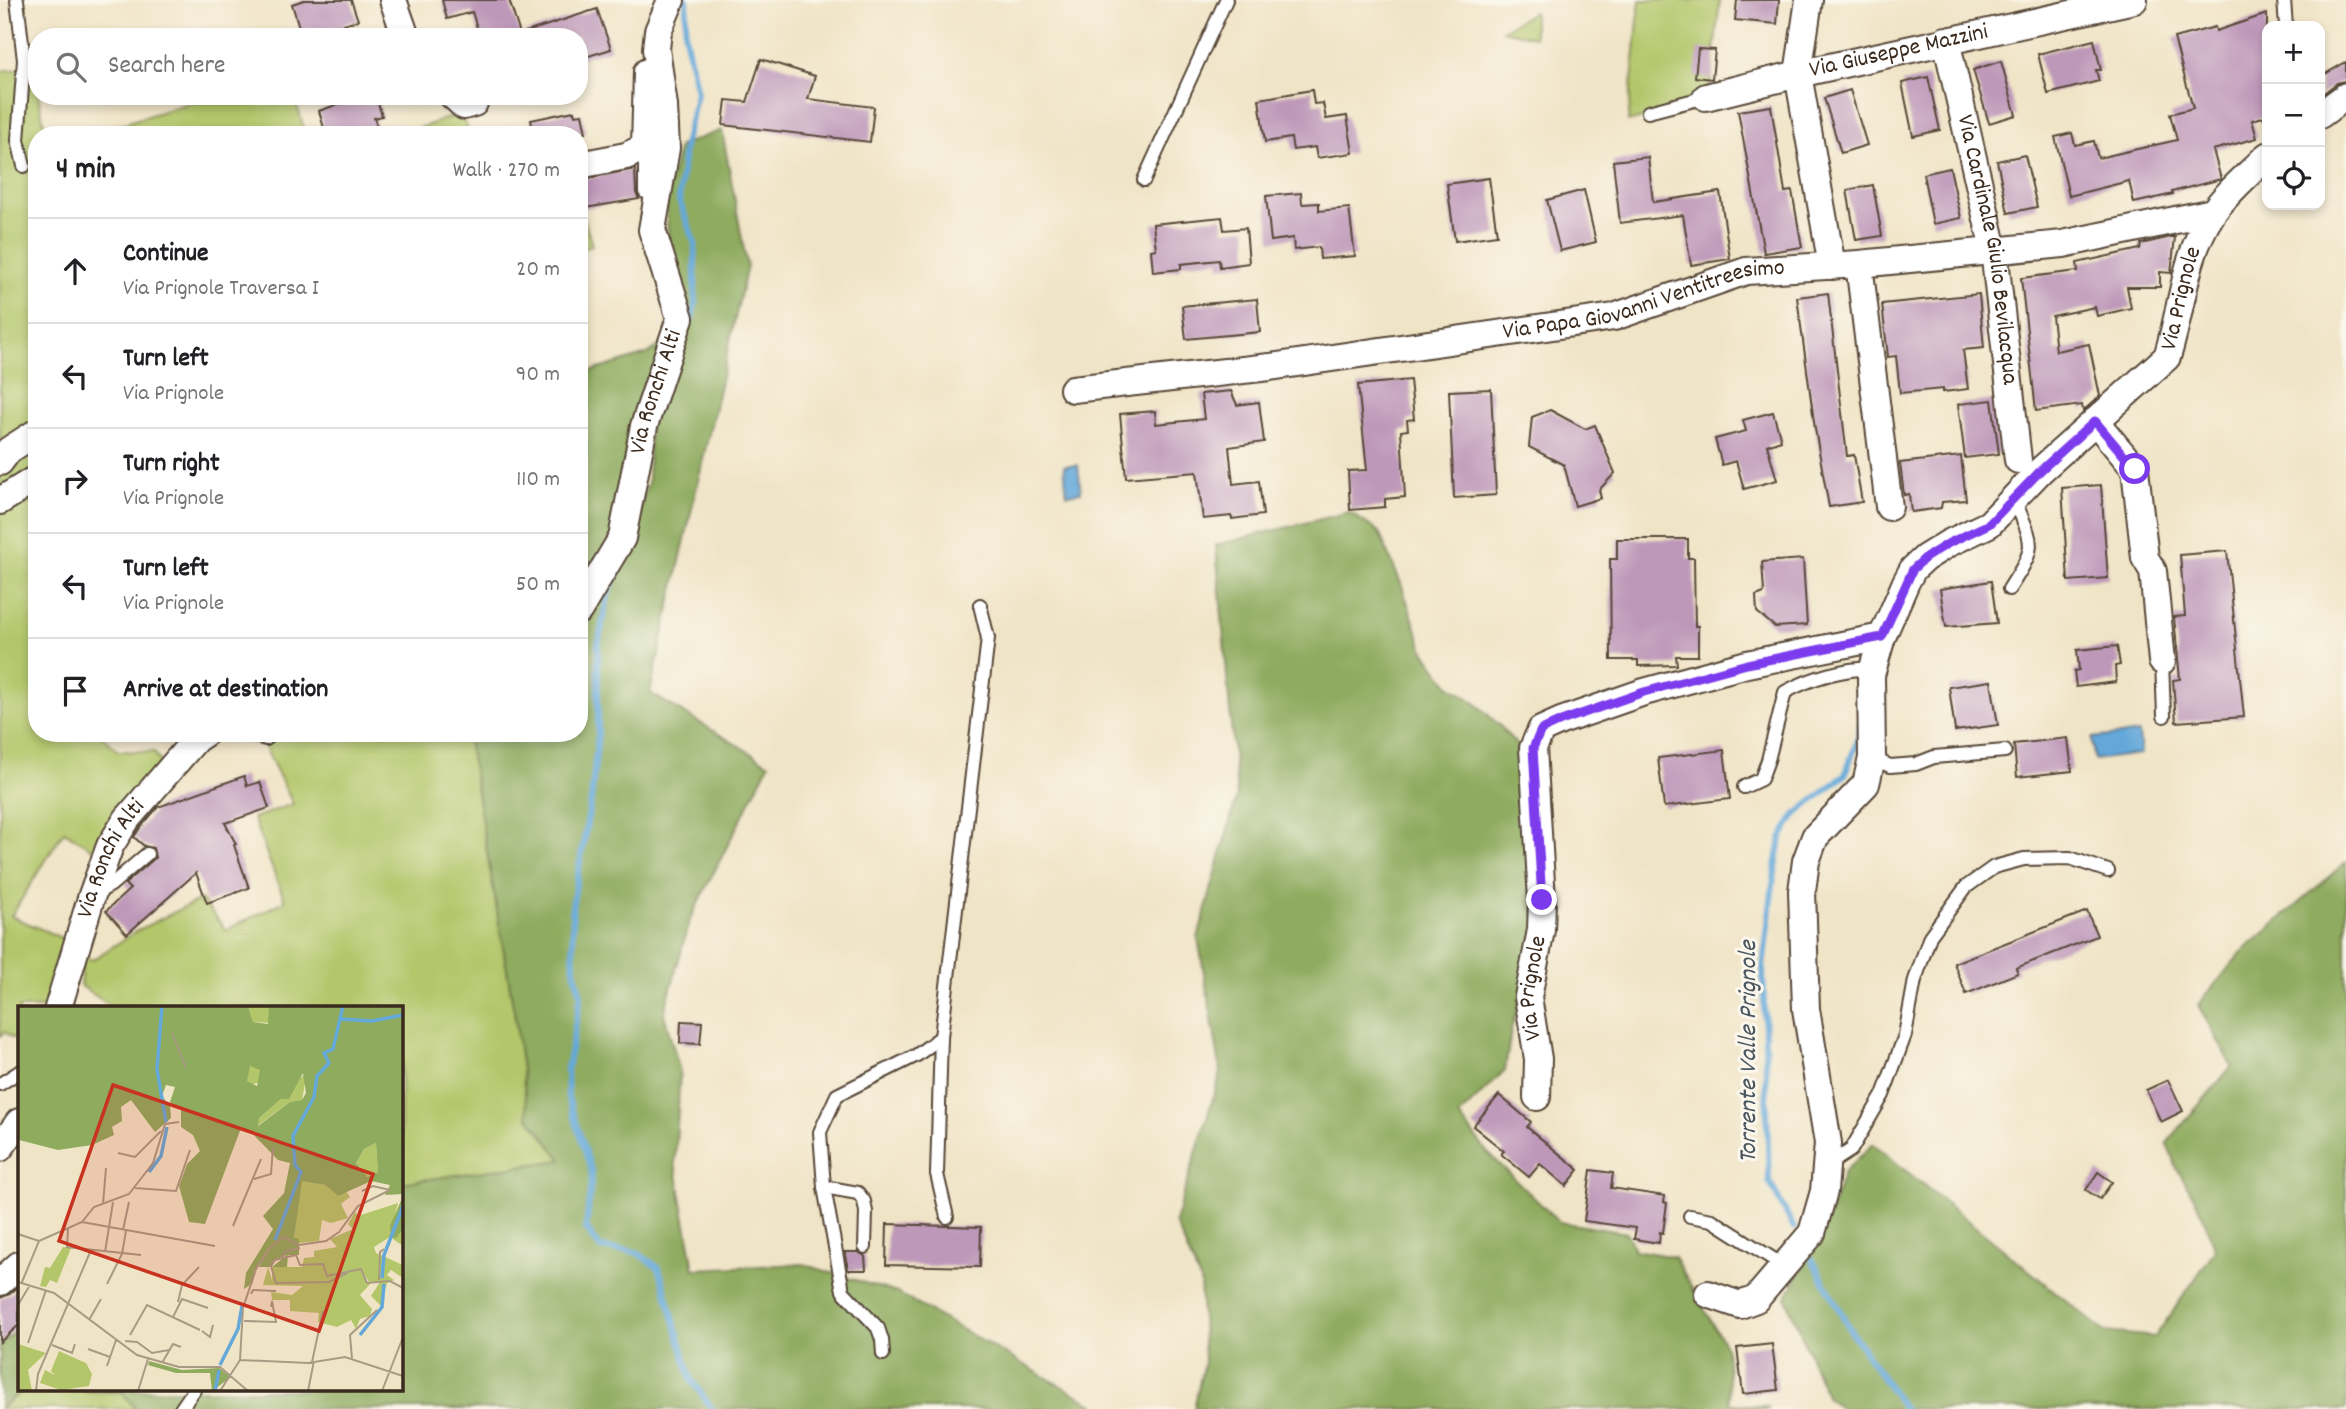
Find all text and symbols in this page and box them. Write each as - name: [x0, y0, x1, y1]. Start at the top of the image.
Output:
- street label: Via Giuseppe Mazzini: [1806, 16, 1991, 88]
- map controls: [2262, 21, 2325, 210]
- button: +: [2262, 21, 2325, 84]
- search box: [28, 28, 588, 105]
- icon: search: [52, 48, 90, 86]
- text: Search here: [108, 48, 226, 85]
- button: −: [2262, 84, 2325, 147]
- street label: Via Cardinale Giulio Bevilacqua: [1947, 112, 2026, 387]
- button: locate: [2262, 147, 2325, 210]
- text: 4 min: [56, 150, 115, 193]
- text: Walk · 270 m: [453, 155, 560, 188]
- text: Continue: [123, 236, 208, 273]
- street label: Via Prignole: [2153, 242, 2211, 354]
- icon: ahead: [56, 252, 94, 290]
- street label: Via Papa Giovanni Ventitreesimo: [1501, 252, 1786, 350]
- text: 20 m: [516, 254, 560, 287]
- text: Via Prignole Traversa I: [123, 273, 319, 306]
- street label: Via Ronchi Alti: [622, 325, 692, 457]
- text: Turn left: [123, 341, 209, 378]
- icon: left: [56, 357, 94, 395]
- text: 90 m: [516, 359, 560, 392]
- text: Via Prignole: [123, 378, 224, 411]
- text: Turn right: [123, 446, 220, 483]
- route start: [2119, 453, 2150, 484]
- icon: right: [56, 462, 94, 500]
- text: 110 m: [516, 464, 560, 497]
- text: Via Prignole: [123, 483, 224, 516]
- text: Turn left: [123, 551, 209, 588]
- icon: left: [56, 567, 94, 605]
- text: 50 m: [516, 569, 560, 602]
- text: Via Prignole: [123, 588, 224, 621]
- icon: arrive: [56, 672, 94, 710]
- text: Arrive at destination: [123, 672, 328, 709]
- street label: Via Ronchi Alti: [69, 792, 154, 922]
- route end: [1526, 884, 1557, 915]
- street label: Via Prignole: [1511, 933, 1556, 1043]
- water label: Torrente Valle Prignole: [1731, 939, 1768, 1163]
- inset map: [18, 1006, 402, 1392]

